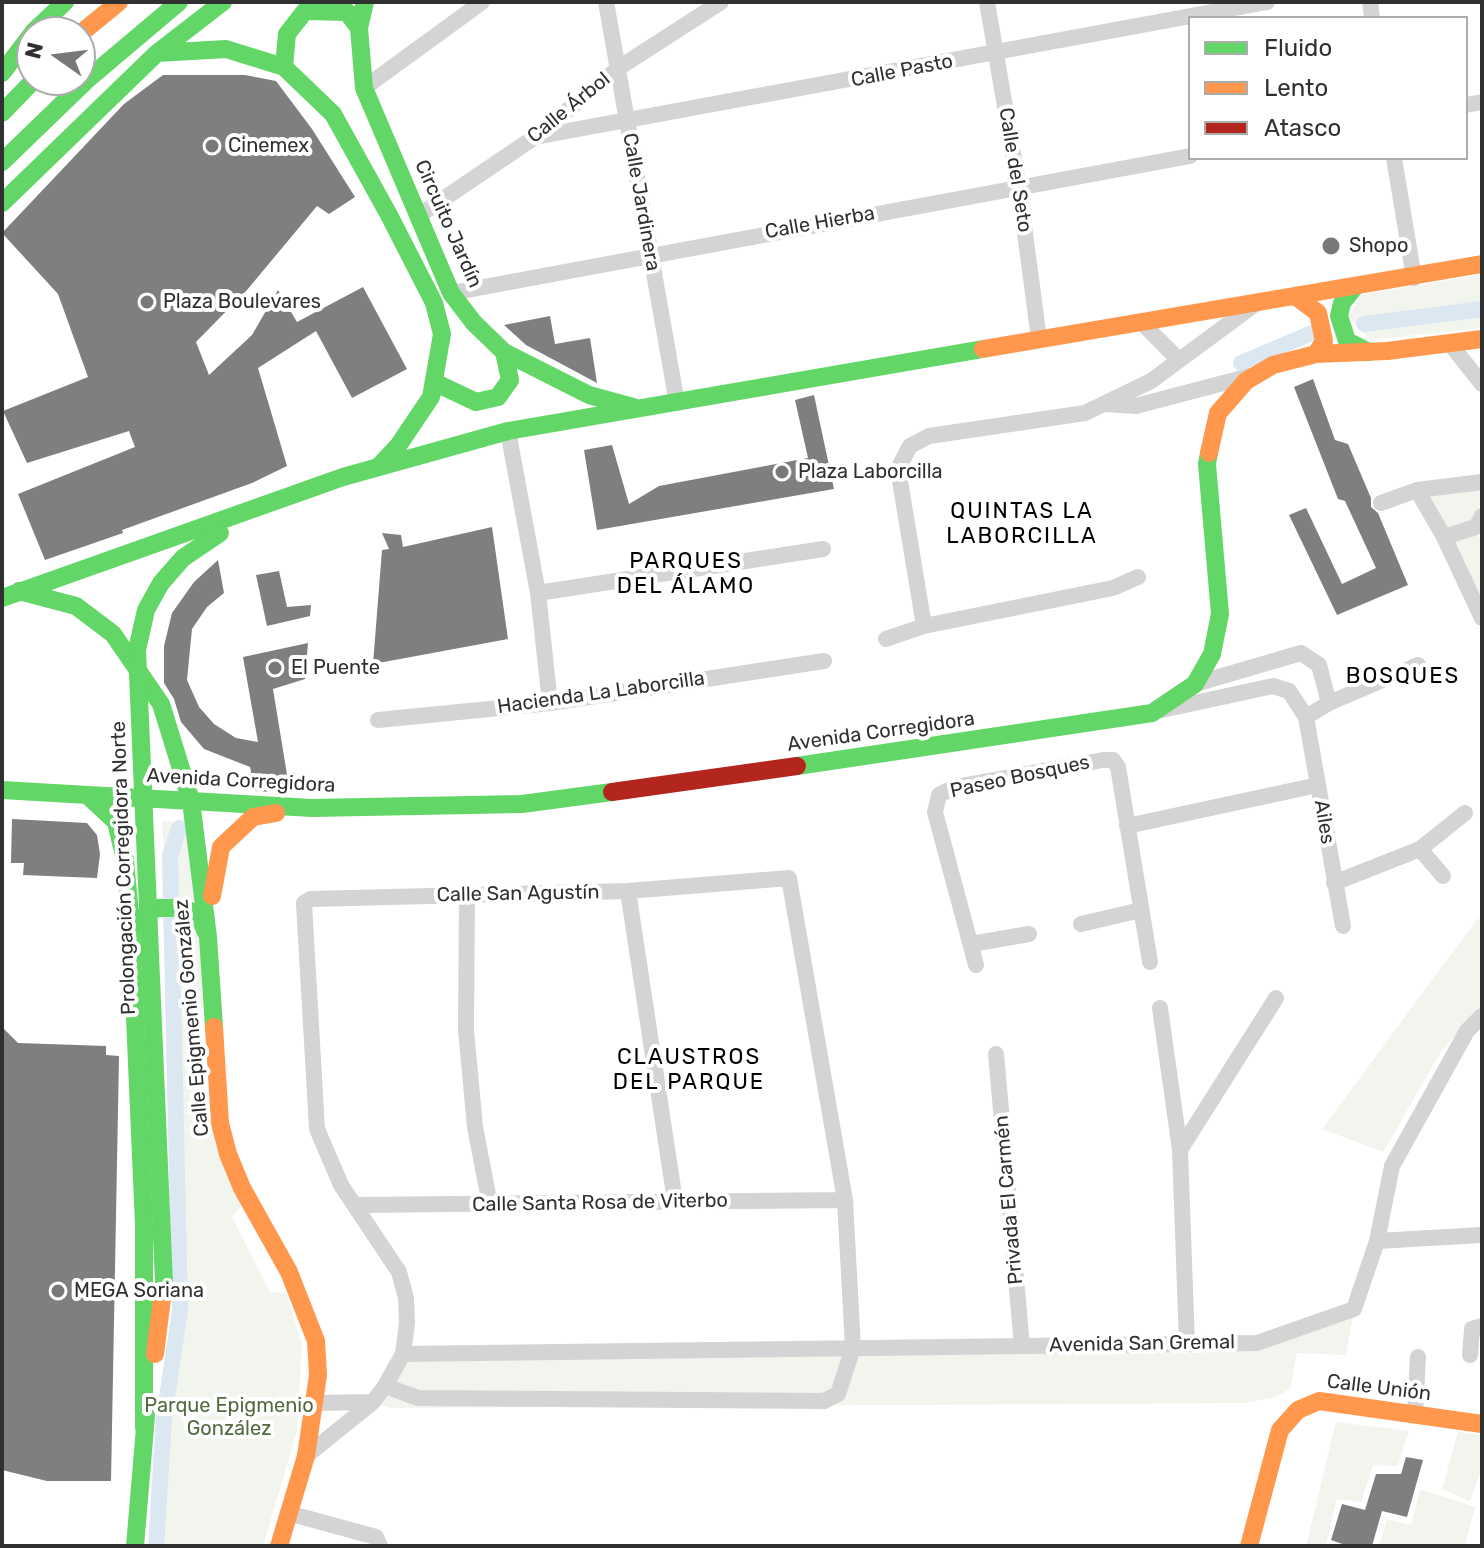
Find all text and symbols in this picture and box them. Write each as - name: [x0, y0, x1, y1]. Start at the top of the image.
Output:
- north arrow: [16, 16, 96, 96]
- legend: [1188, 16, 1468, 160]
- text: Fluido: [1264, 34, 1332, 62]
- text: N: [19, 40, 49, 62]
- street label: Calle Pasto: [849, 49, 955, 93]
- street label: Calle Árbol: [523, 67, 615, 149]
- text: Lento: [1264, 74, 1328, 102]
- street label: Calle del Seto: [993, 106, 1037, 234]
- text: Atasco: [1264, 114, 1341, 142]
- street label: Calle Jardinera: [617, 131, 665, 273]
- place label: Cinemex: [228, 134, 309, 158]
- marker: Cinemex: [203, 137, 221, 155]
- street label: Circuito Jardín: [409, 156, 487, 292]
- street label: Calle Hierba: [763, 202, 877, 244]
- place label: Shopo: [1349, 234, 1408, 258]
- marker: Shopo: [1320, 235, 1342, 257]
- place label: Plaza Boulevares: [163, 290, 321, 314]
- marker: Plaza Boulevares: [138, 293, 156, 311]
- place label: Plaza Laborcilla: [798, 460, 943, 484]
- marker: Plaza Laborcilla: [773, 463, 791, 481]
- district label: QUINTAS LA LABORCILLA: [946, 499, 1098, 550]
- district label: PARQUES DEL ÁLAMO: [617, 549, 755, 600]
- place label: El Puente: [291, 656, 380, 680]
- marker: El Puente: [266, 659, 284, 677]
- district label: BOSQUES: [1346, 664, 1460, 690]
- street label: Hacienda La Laborcilla: [496, 667, 706, 719]
- street label: Avenida Corregidora: [786, 707, 976, 757]
- street label: Prolongación Corregidora Norte: [107, 721, 141, 1015]
- street label: Paseo Bosques: [948, 751, 1092, 803]
- street label: Avenida Corregidora: [146, 764, 336, 798]
- street label: Ailes: [1309, 798, 1339, 846]
- street label: Calle San Agustín: [436, 881, 600, 907]
- street label: Calle Epigmenio González: [170, 898, 214, 1138]
- district label: CLAUSTROS DEL PARQUE: [613, 1045, 765, 1096]
- street label: Privada El Carmén: [990, 1114, 1028, 1286]
- street label: Calle Santa Rosa de Viterbo: [472, 1189, 728, 1217]
- place label: MEGA Soriana: [74, 1279, 204, 1303]
- marker: MEGA Soriana: [49, 1282, 67, 1300]
- street label: Avenida San Gremal: [1049, 1330, 1235, 1358]
- street label: Calle Unión: [1326, 1370, 1432, 1406]
- park label: Parque Epigmenio González: [144, 1394, 314, 1441]

